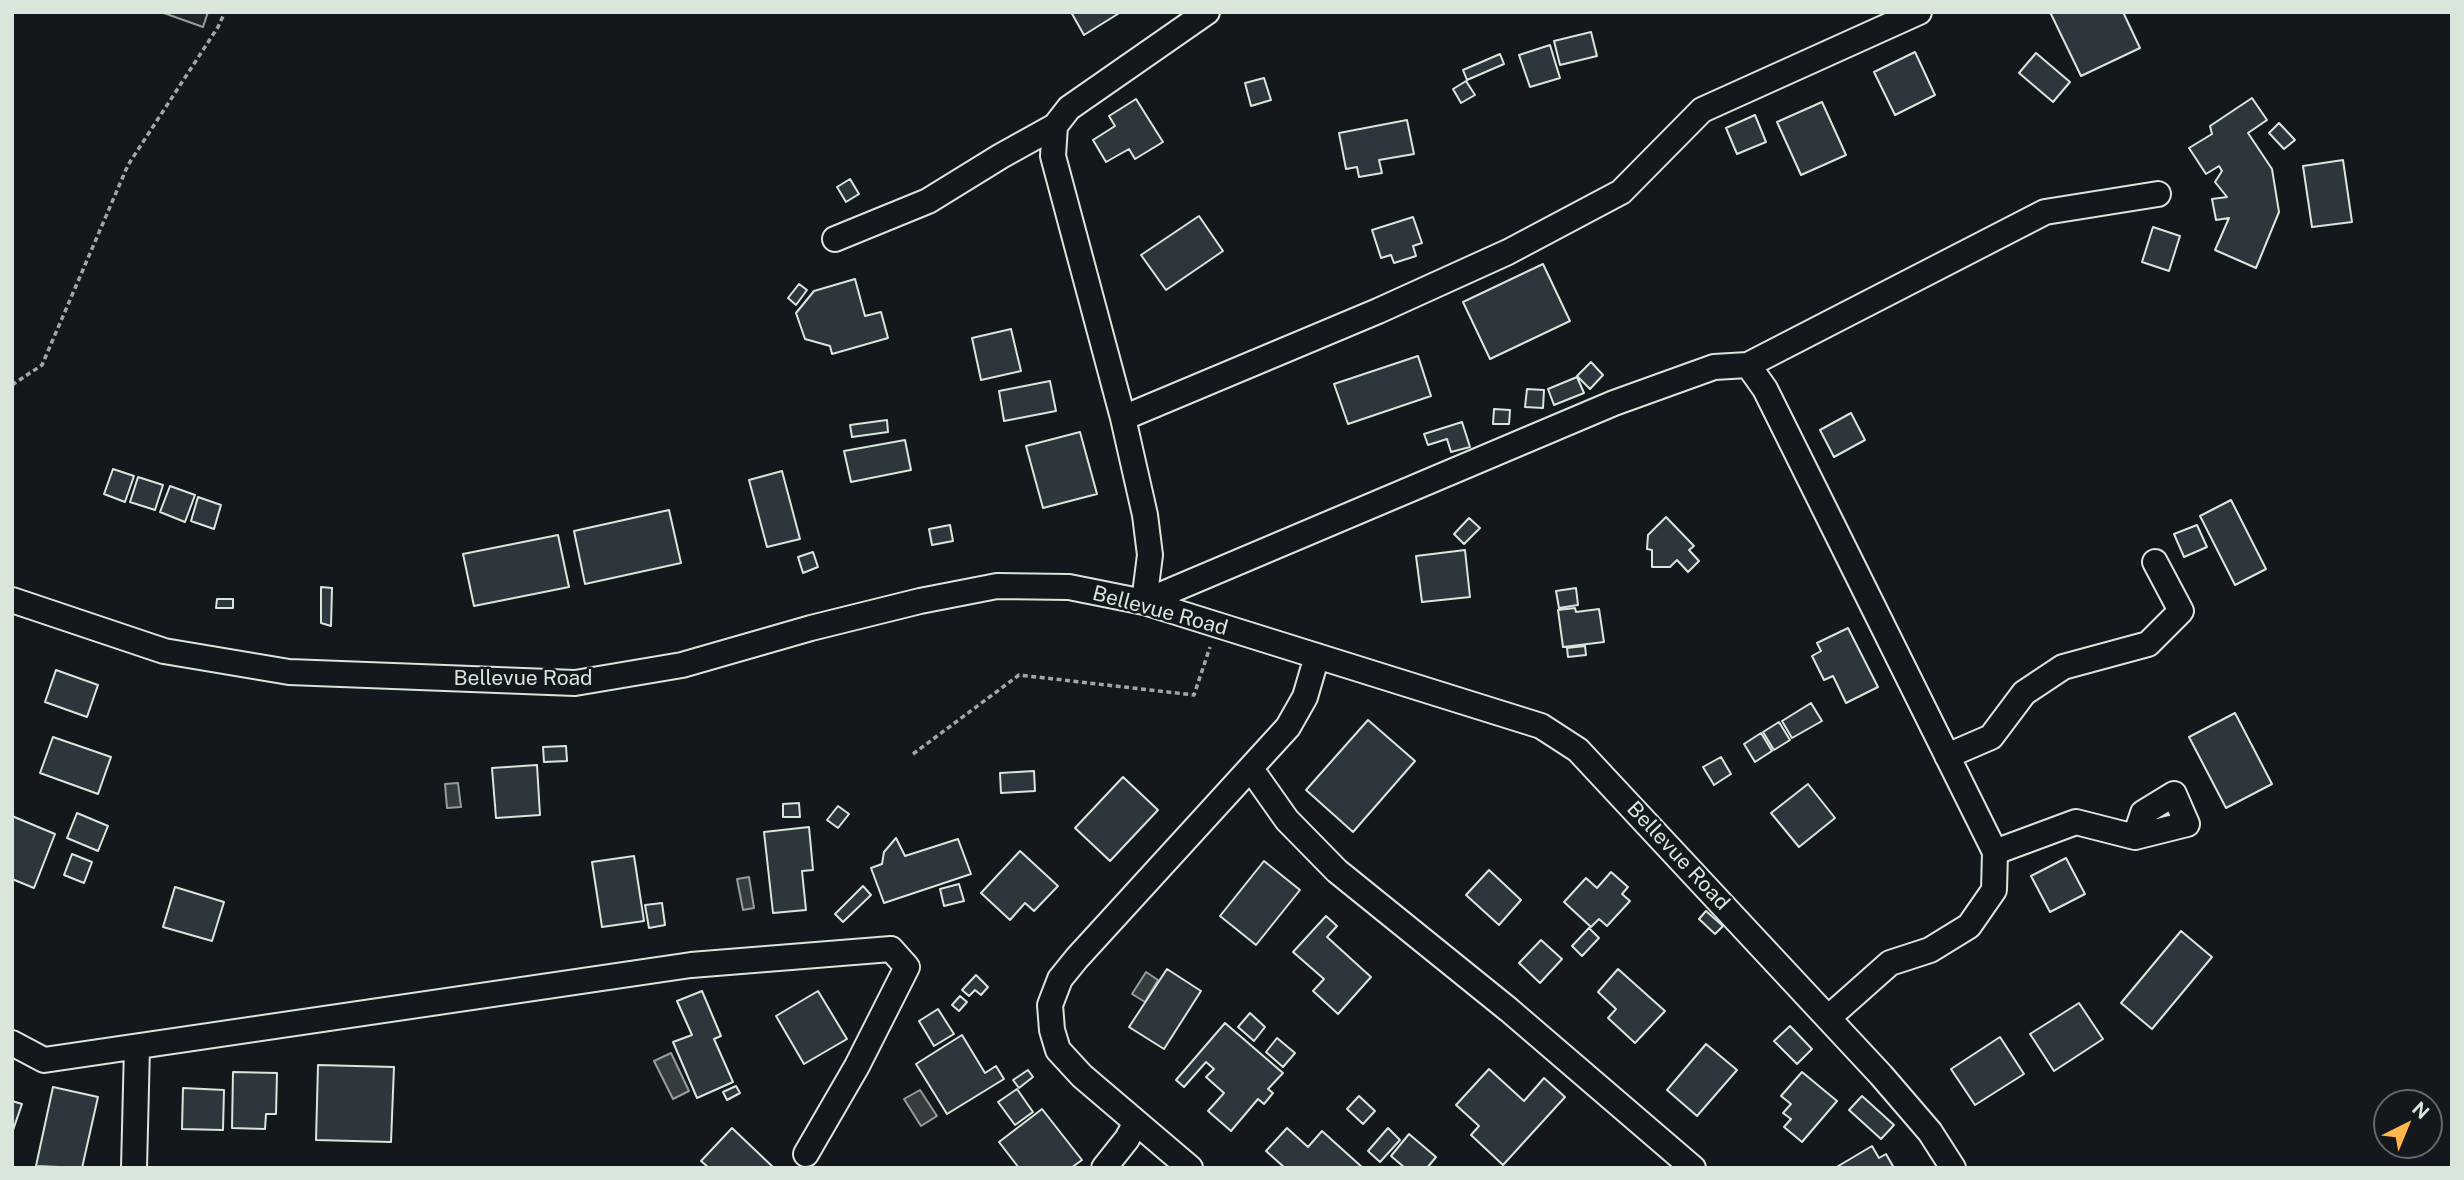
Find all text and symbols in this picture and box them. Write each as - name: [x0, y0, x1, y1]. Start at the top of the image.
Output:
- street label: Bellevue Road: [1090, 581, 1230, 641]
- street label: Bellevue Road: [453, 666, 593, 692]
- street label: Bellevue Road: [1621, 797, 1735, 915]
- north arrow: [2373, 1089, 2443, 1159]
- text: N: [2408, 1097, 2434, 1123]

